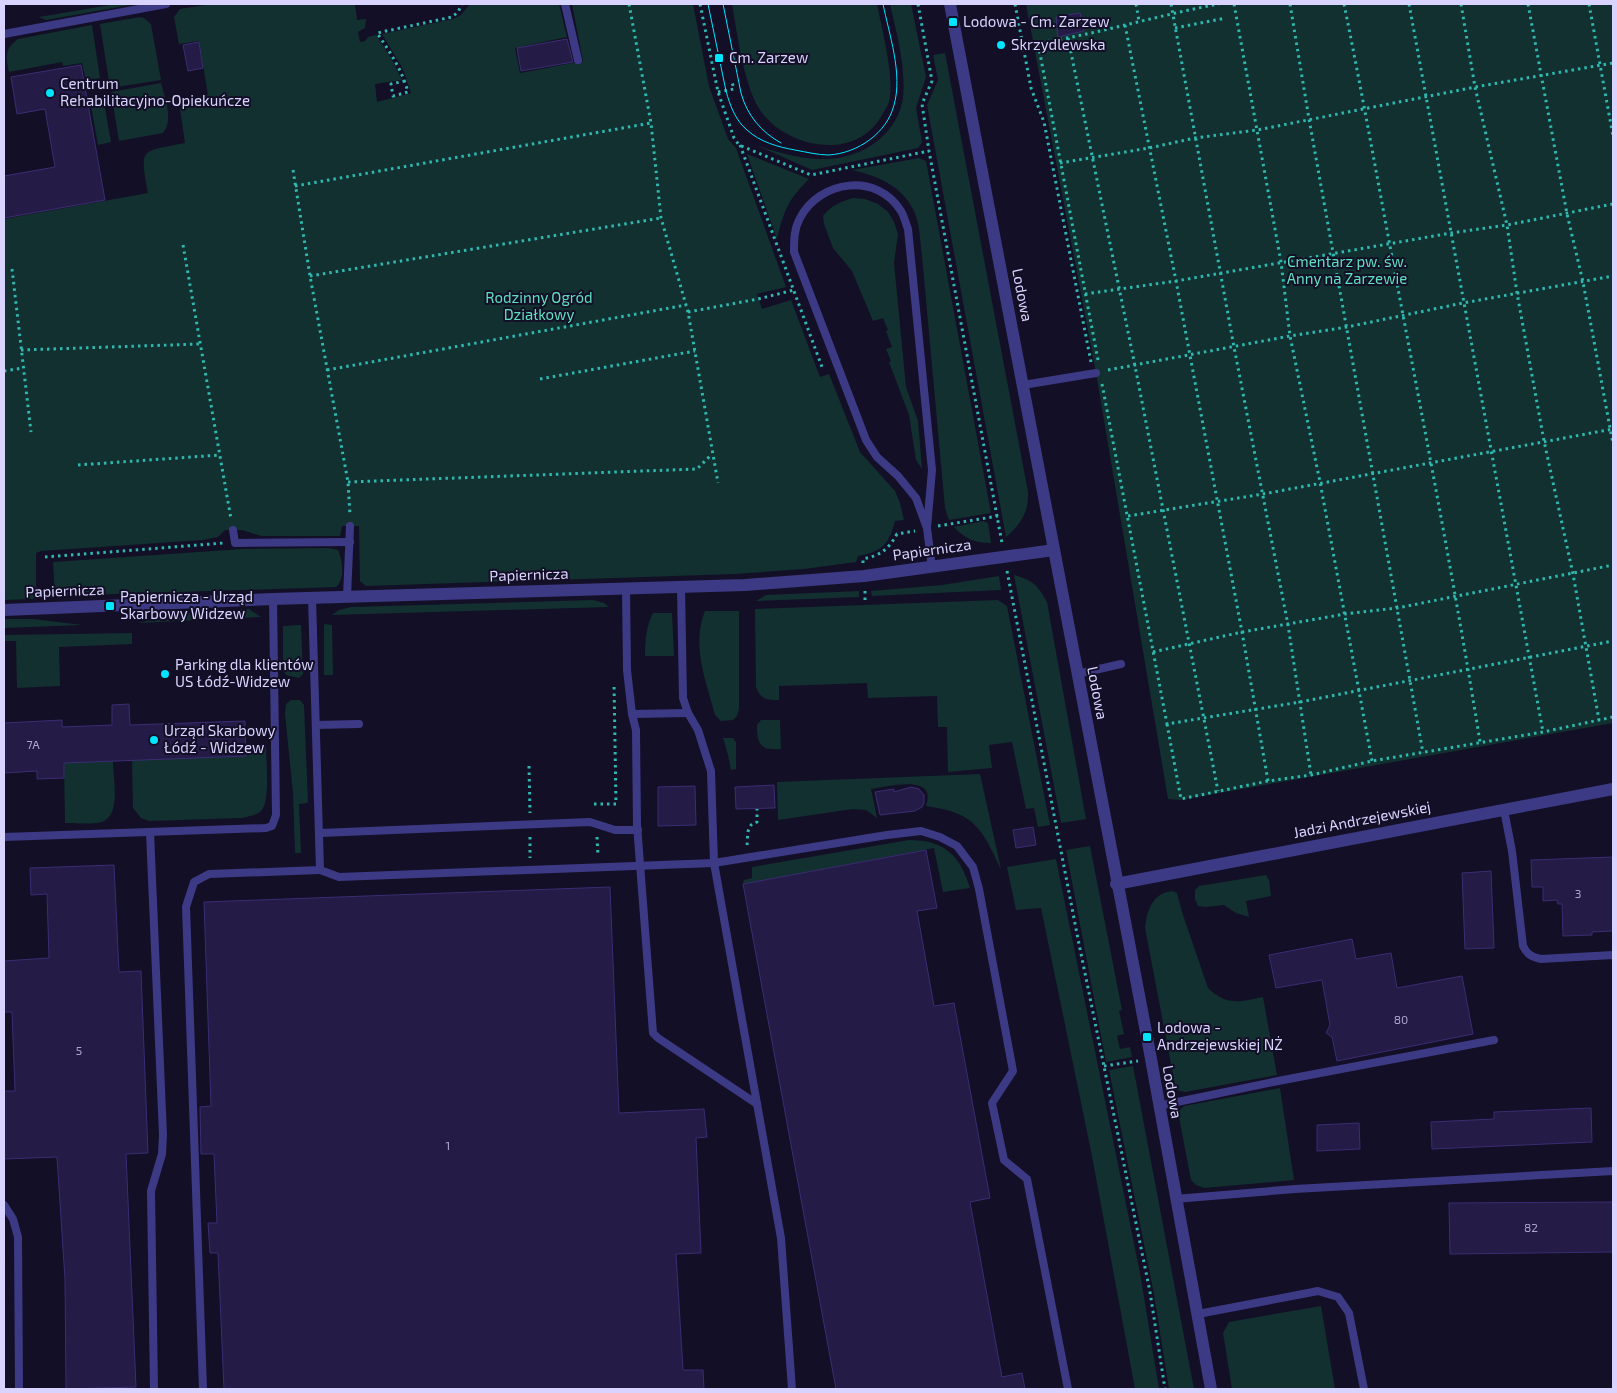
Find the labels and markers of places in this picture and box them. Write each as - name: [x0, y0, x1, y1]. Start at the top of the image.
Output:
- place label: Lodowa - Cm. Zarzew: [963, 12, 1110, 30]
- marker: Lodowa - Cm. Zarzew: [947, 16, 959, 28]
- place label: Skrzydlewska: [1011, 35, 1106, 53]
- marker: Skrzydlewska: [995, 39, 1007, 51]
- place label: Cm. Zarzew: [729, 48, 808, 66]
- marker: Cm. Zarzew: [713, 52, 725, 64]
- place label: Centrum Rehabilitacyjno-Opiekuńcze: [60, 74, 250, 110]
- marker: Centrum Rehabilitacyjno-Opiekuńcze: [44, 87, 56, 99]
- place label: Papiernicza - Urząd Skarbowy Widzew: [120, 587, 253, 622]
- marker: Papiernicza - Urząd Skarbowy Widzew: [104, 600, 116, 612]
- place label: Parking dla klientów US Łódź-Widzew: [175, 655, 314, 690]
- marker: Parking dla klientów US Łódź-Widzew: [159, 668, 171, 680]
- place label: Urząd Skarbowy Łódź - Widzew: [164, 721, 276, 756]
- marker: Urząd Skarbowy Łódź - Widzew: [148, 734, 160, 746]
- place label: Lodowa - Andrzejewskiej NŻ: [1157, 1018, 1283, 1054]
- marker: Lodowa - Andrzejewskiej NŻ: [1141, 1031, 1153, 1043]

